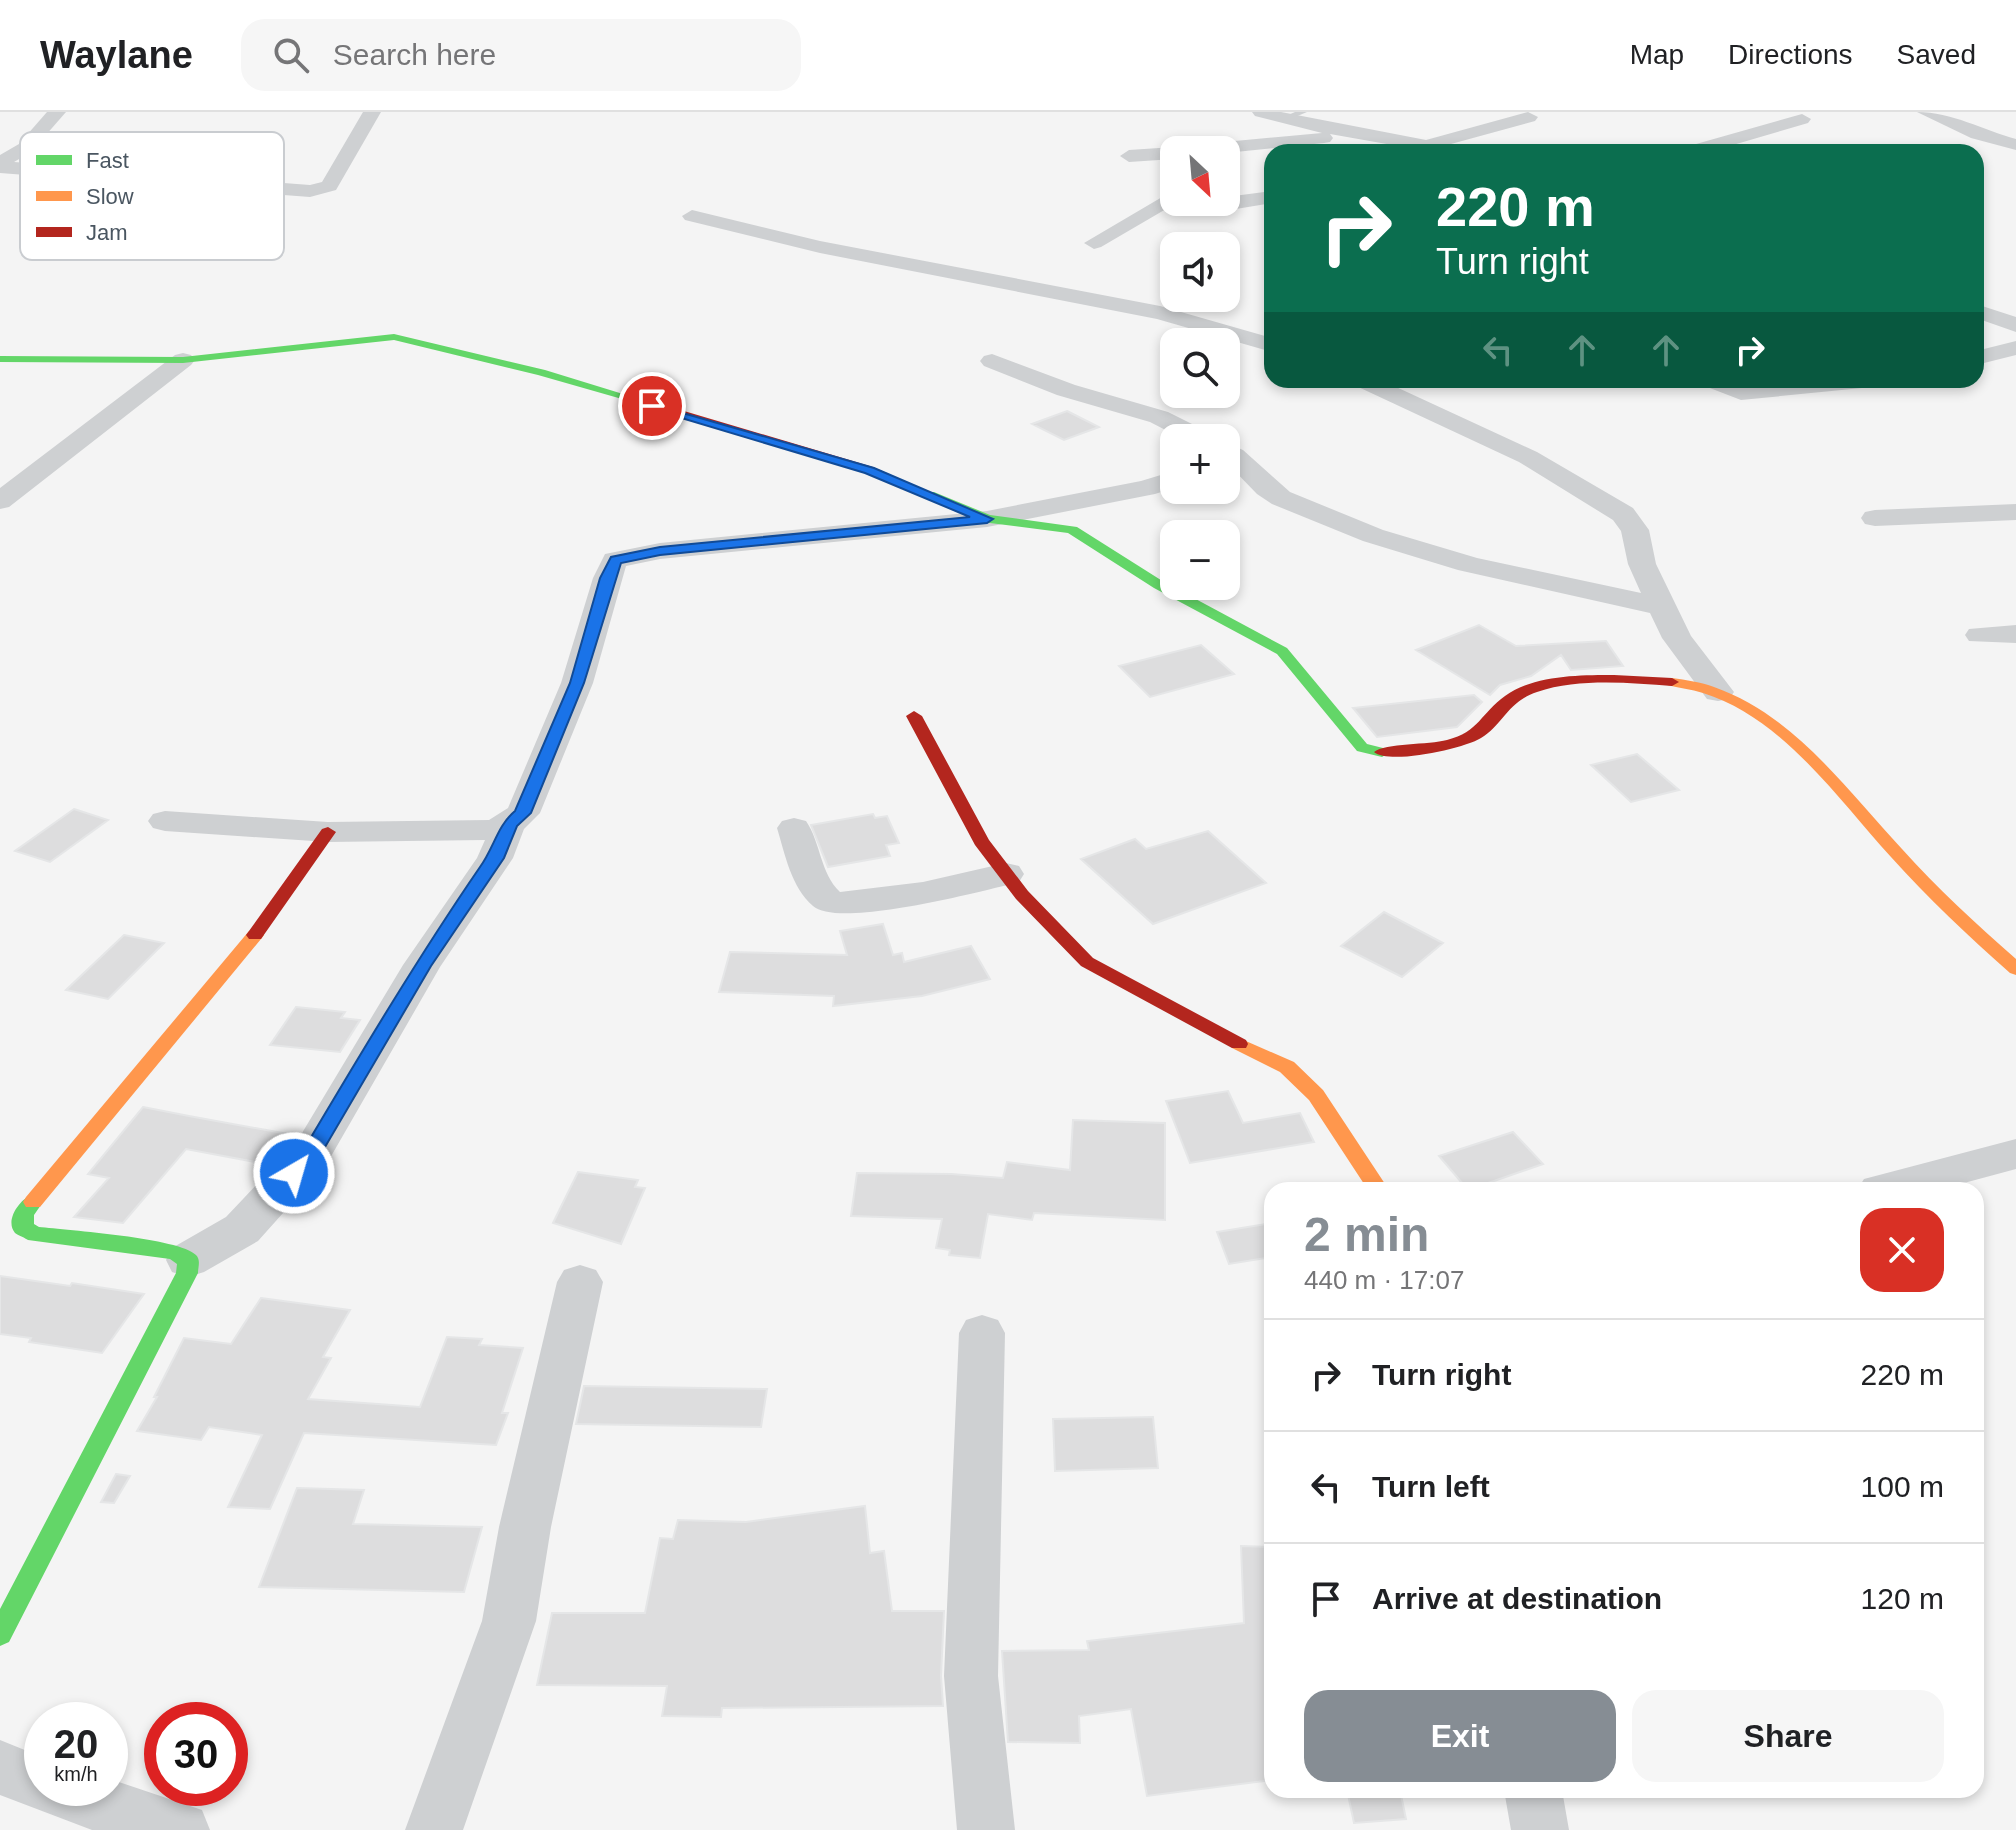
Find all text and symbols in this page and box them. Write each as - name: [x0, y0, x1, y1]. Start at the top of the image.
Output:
- search box: [241, 19, 801, 91]
- icon: search: [269, 33, 313, 77]
- text: Waylane: [40, 34, 193, 76]
- text: Search here: [333, 38, 496, 71]
- text: Map: [1630, 39, 1684, 70]
- text: Directions: [1728, 39, 1853, 70]
- text: Saved: [1897, 39, 1976, 70]
- legend: [20, 132, 284, 260]
- north arrow: [1160, 136, 1240, 216]
- map controls: [1160, 136, 1240, 600]
- text: Fast: [86, 148, 129, 173]
- text: 220 m: [1436, 175, 1595, 238]
- icon: right: [1304, 176, 1408, 280]
- text: Slow: [86, 184, 134, 209]
- text: Jam: [86, 220, 128, 245]
- button: sound: [1160, 232, 1240, 312]
- text: Turn right: [1436, 241, 1589, 282]
- button: search: [1160, 328, 1240, 408]
- icon: left: [1476, 328, 1520, 372]
- icon: ahead: [1560, 328, 1604, 372]
- icon: ahead: [1644, 328, 1688, 372]
- icon: right: [1728, 328, 1772, 372]
- pin: [618, 372, 686, 440]
- icon: arrive: [630, 384, 674, 428]
- button: +: [1160, 424, 1240, 504]
- button: −: [1160, 520, 1240, 600]
- position arrow: [252, 1131, 336, 1215]
- text: 2 min: [1304, 1208, 1429, 1261]
- button: close: [1860, 1208, 1944, 1292]
- text: 440 m · 17:07: [1304, 1265, 1464, 1295]
- icon: right: [1304, 1353, 1348, 1397]
- text: Turn right: [1372, 1358, 1511, 1391]
- text: 220 m: [1861, 1358, 1944, 1391]
- icon: left: [1304, 1465, 1348, 1509]
- text: Turn left: [1372, 1470, 1490, 1503]
- text: 100 m: [1861, 1470, 1944, 1503]
- icon: arrive: [1304, 1577, 1348, 1621]
- text: Arrive at destination: [1372, 1582, 1662, 1615]
- text: 120 m: [1861, 1582, 1944, 1615]
- button: Exit: [1304, 1690, 1616, 1782]
- button: Share: [1632, 1690, 1944, 1782]
- speed limit sign: 30: [144, 1702, 248, 1806]
- text: 20: [54, 1722, 98, 1766]
- text: km/h: [54, 1763, 98, 1785]

